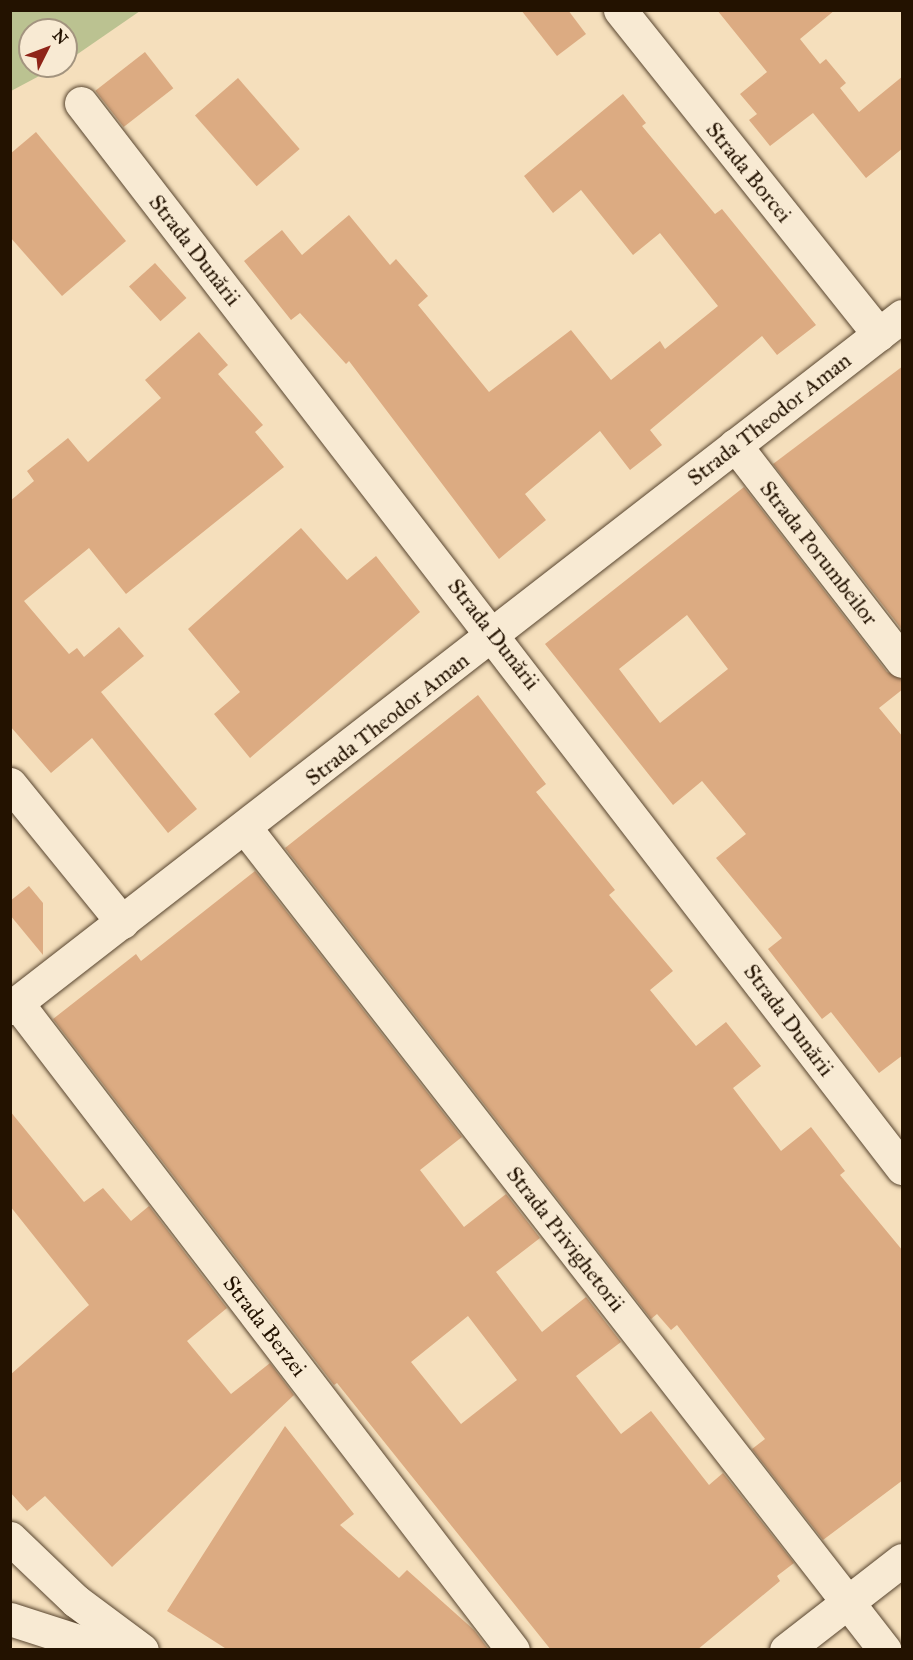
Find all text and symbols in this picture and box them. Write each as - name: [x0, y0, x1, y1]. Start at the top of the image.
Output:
- north arrow: [18, 18, 78, 78]
- text: N: [49, 26, 72, 48]
- street label: Strada Borcei: [701, 117, 797, 227]
- street label: Strada Dunării: [143, 189, 247, 311]
- street label: Strada Theodor Aman: [682, 347, 856, 491]
- street label: Strada Porumbeilor: [754, 476, 884, 630]
- street label: Strada Dunării: [442, 573, 546, 695]
- street label: Strada Theodor Aman: [300, 647, 474, 791]
- street label: Strada Dunării: [738, 959, 840, 1081]
- street label: Strada Privighetorii: [501, 1161, 631, 1317]
- street label: Strada Berzei: [218, 1270, 312, 1382]

